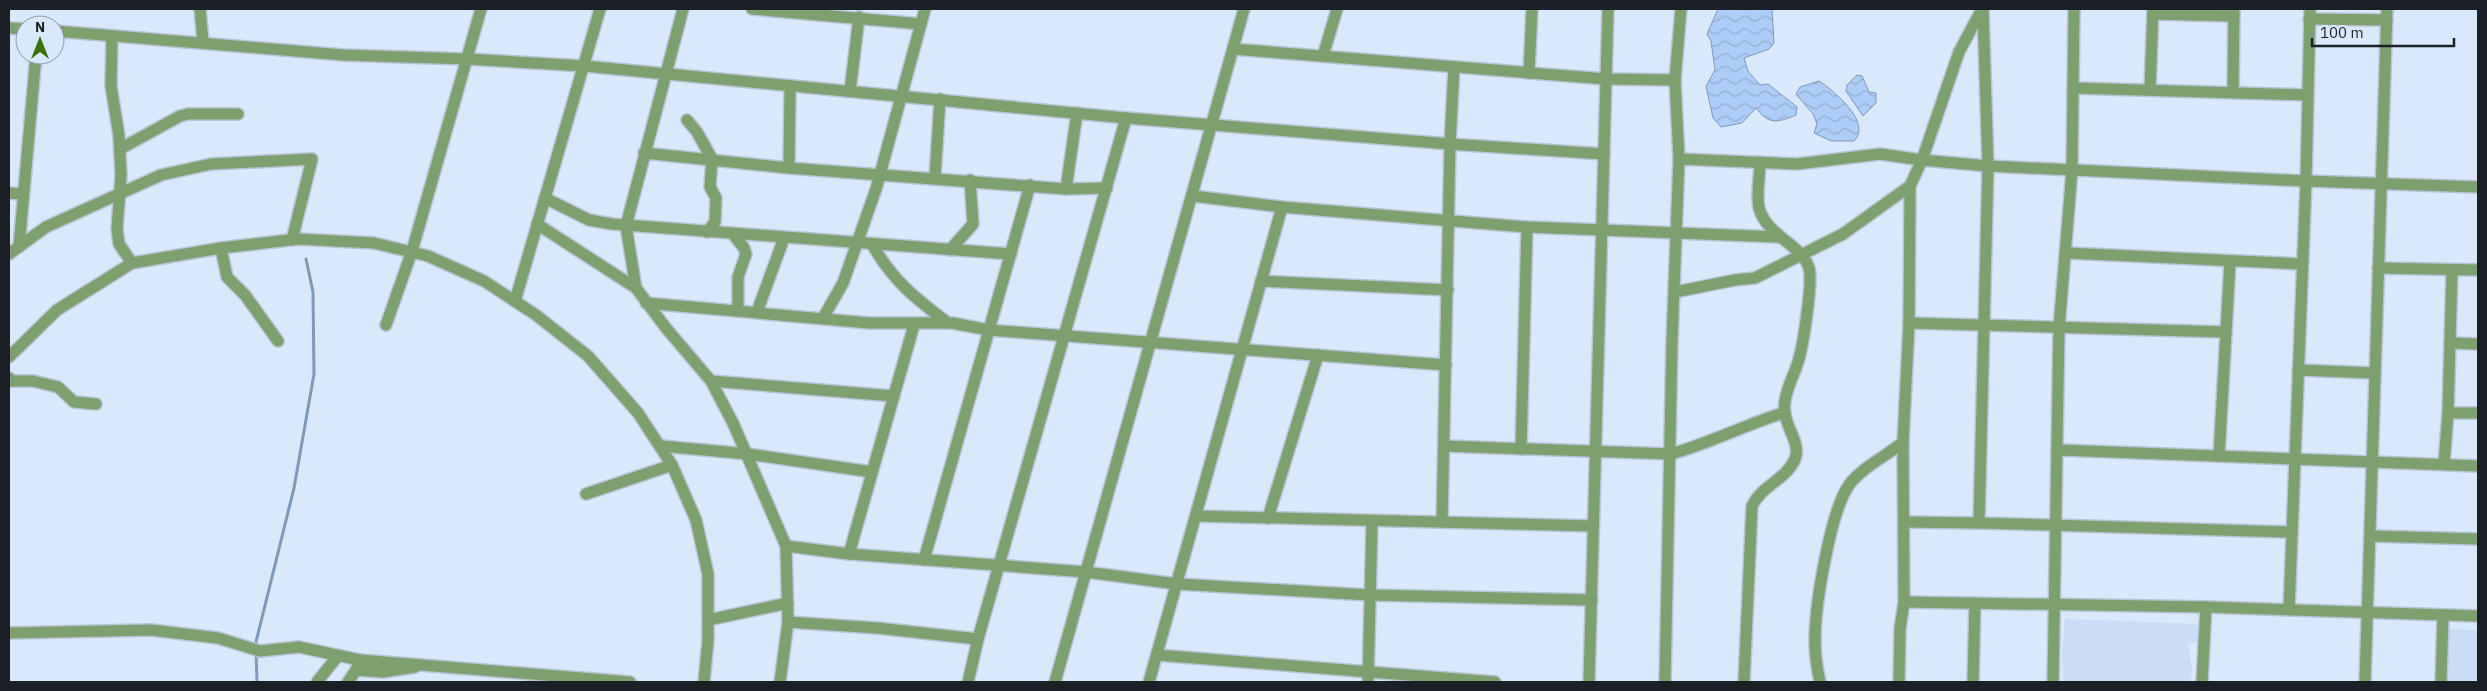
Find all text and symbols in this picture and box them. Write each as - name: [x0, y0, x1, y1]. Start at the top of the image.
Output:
- north arrow: [15, 15, 65, 65]
- scale bar: [2312, 15, 2454, 47]
- text: N: [35, 18, 45, 36]
- text: 100 m: [2320, 23, 2364, 42]

